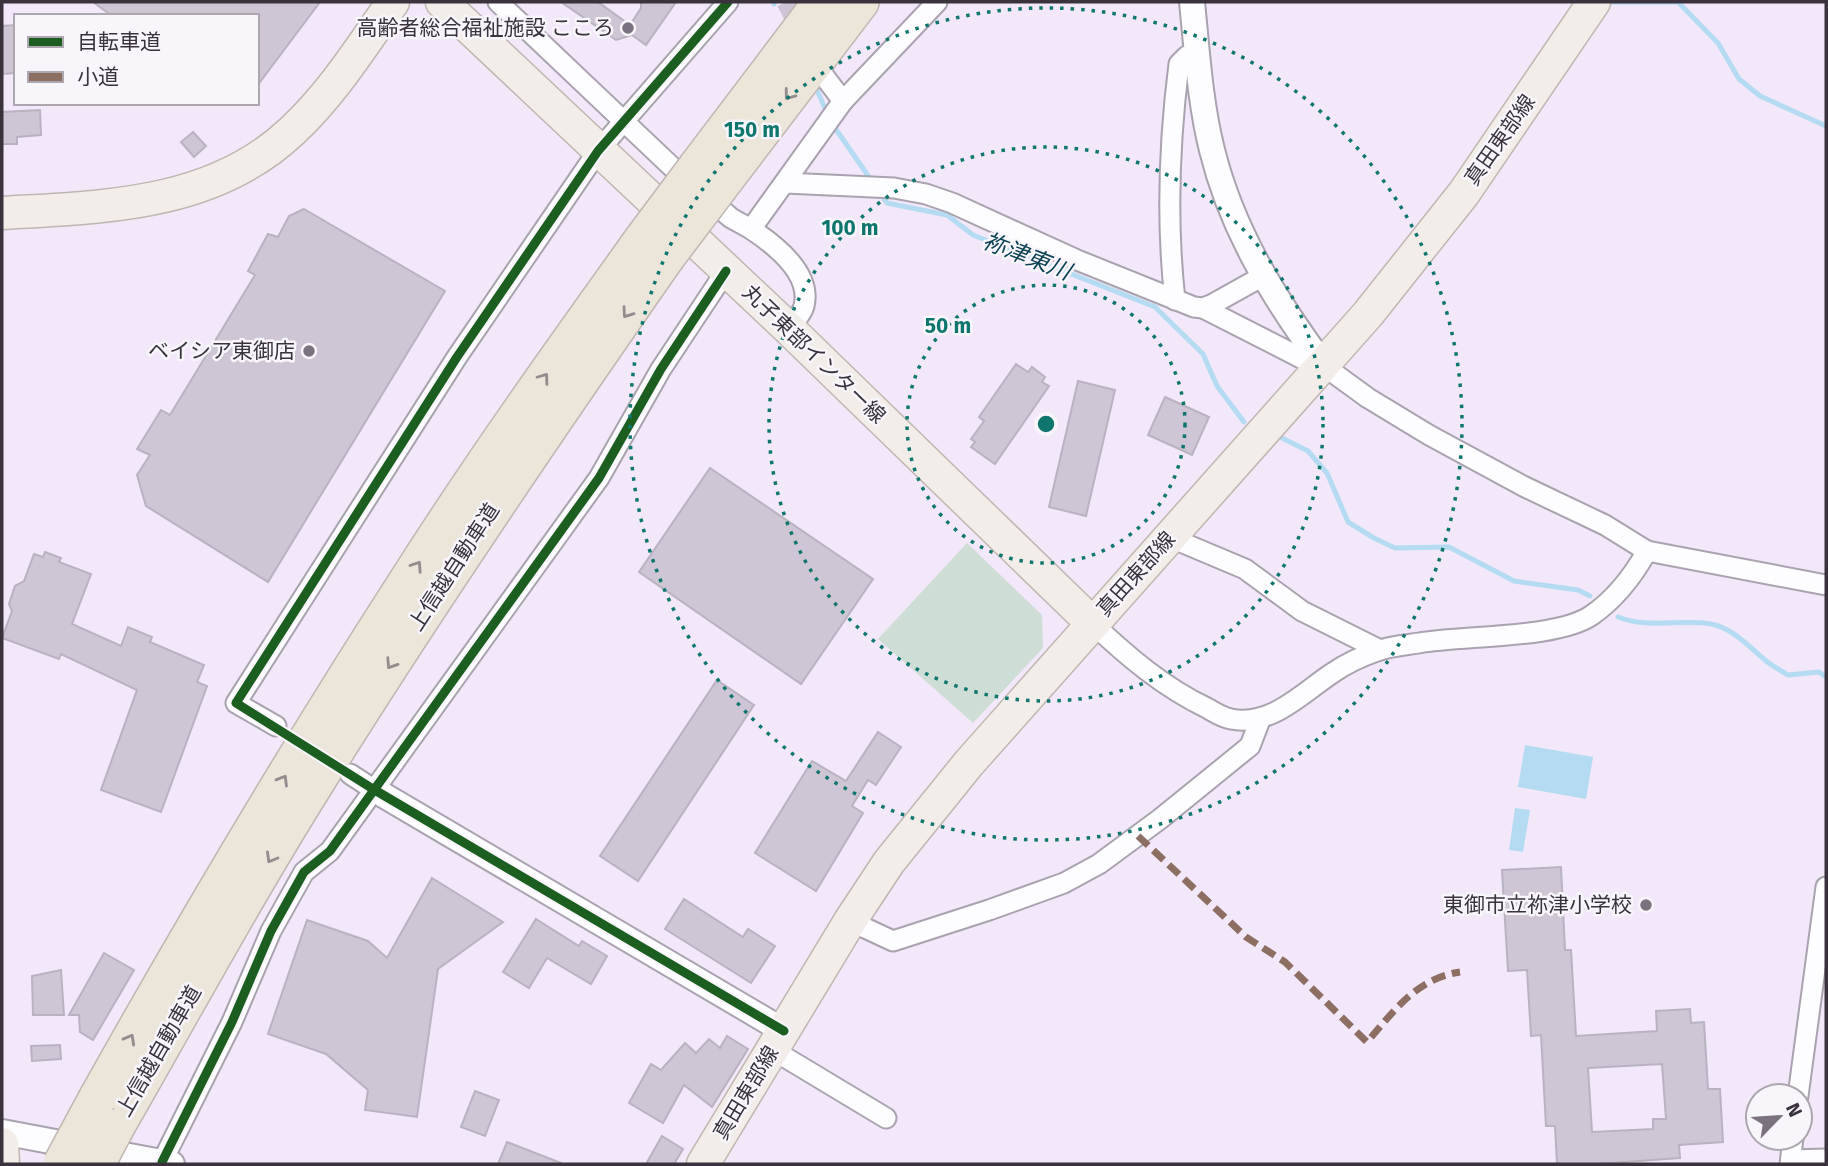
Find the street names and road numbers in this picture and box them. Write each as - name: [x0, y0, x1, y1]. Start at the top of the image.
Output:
- street label: 真田東部線: [1459, 90, 1541, 190]
- street label: 丸子東部インター線: [737, 279, 891, 429]
- street label: 上信越自動車道: [403, 498, 505, 636]
- street label: 真田東部線: [1091, 526, 1181, 622]
- street label: 上信越自動車道: [111, 981, 207, 1121]
- street label: 真田東部線: [708, 1041, 784, 1145]

